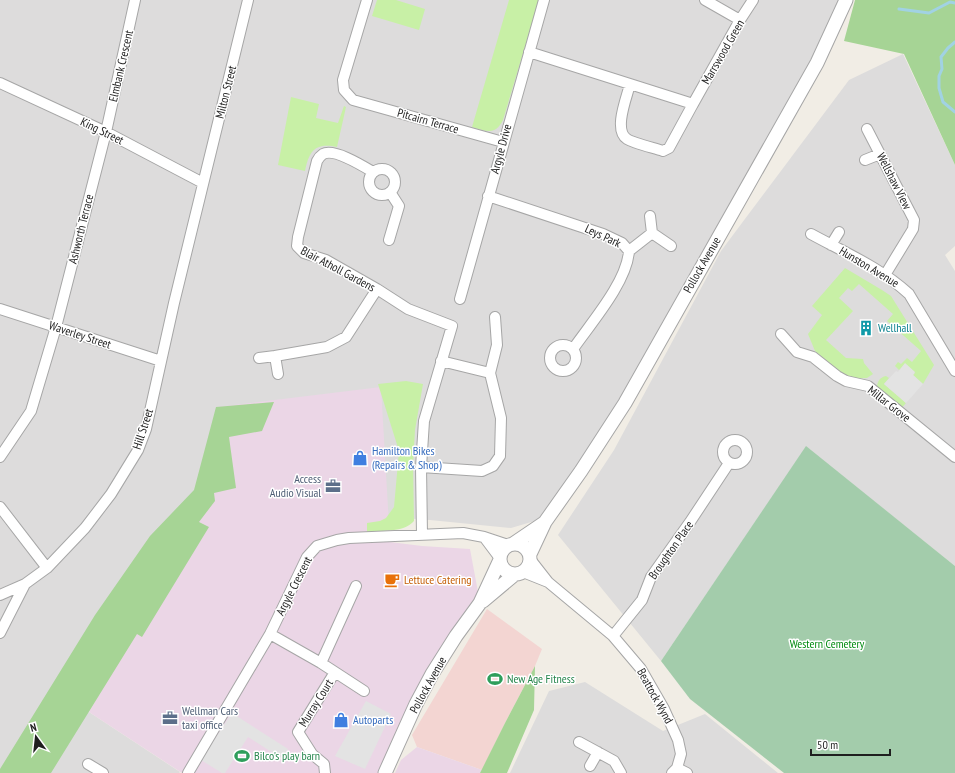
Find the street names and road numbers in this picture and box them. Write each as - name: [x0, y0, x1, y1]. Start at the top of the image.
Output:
- street label: Marrswood Green: [698, 17, 747, 87]
- street label: Elmbank Crescent: [105, 28, 136, 103]
- street label: Milton Street: [212, 63, 240, 120]
- street label: Pitcairn Terrace: [396, 105, 461, 136]
- street label: King Street: [78, 114, 127, 148]
- street label: Argyle Drive: [487, 122, 514, 175]
- street label: Wellshaw View: [874, 150, 916, 212]
- street label: Ashworth Terrace: [65, 193, 96, 265]
- street label: Leys Park: [583, 221, 624, 251]
- street label: Pollock Avenue: [680, 234, 724, 295]
- street label: Blair Atholl Gardens: [298, 243, 378, 294]
- street label: Hunston Avenue: [837, 243, 902, 290]
- street label: Waverley Street: [47, 317, 114, 352]
- street label: Millar Grove: [865, 382, 914, 425]
- street label: Hill Street: [129, 406, 156, 451]
- street label: Broughton Place: [645, 518, 696, 582]
- street label: Argyle Crescent: [272, 553, 315, 618]
- street label: Pollock Avenue: [406, 654, 449, 716]
- street label: Beattock Wynd: [634, 665, 677, 726]
- street label: Murray Court: [295, 676, 336, 729]

